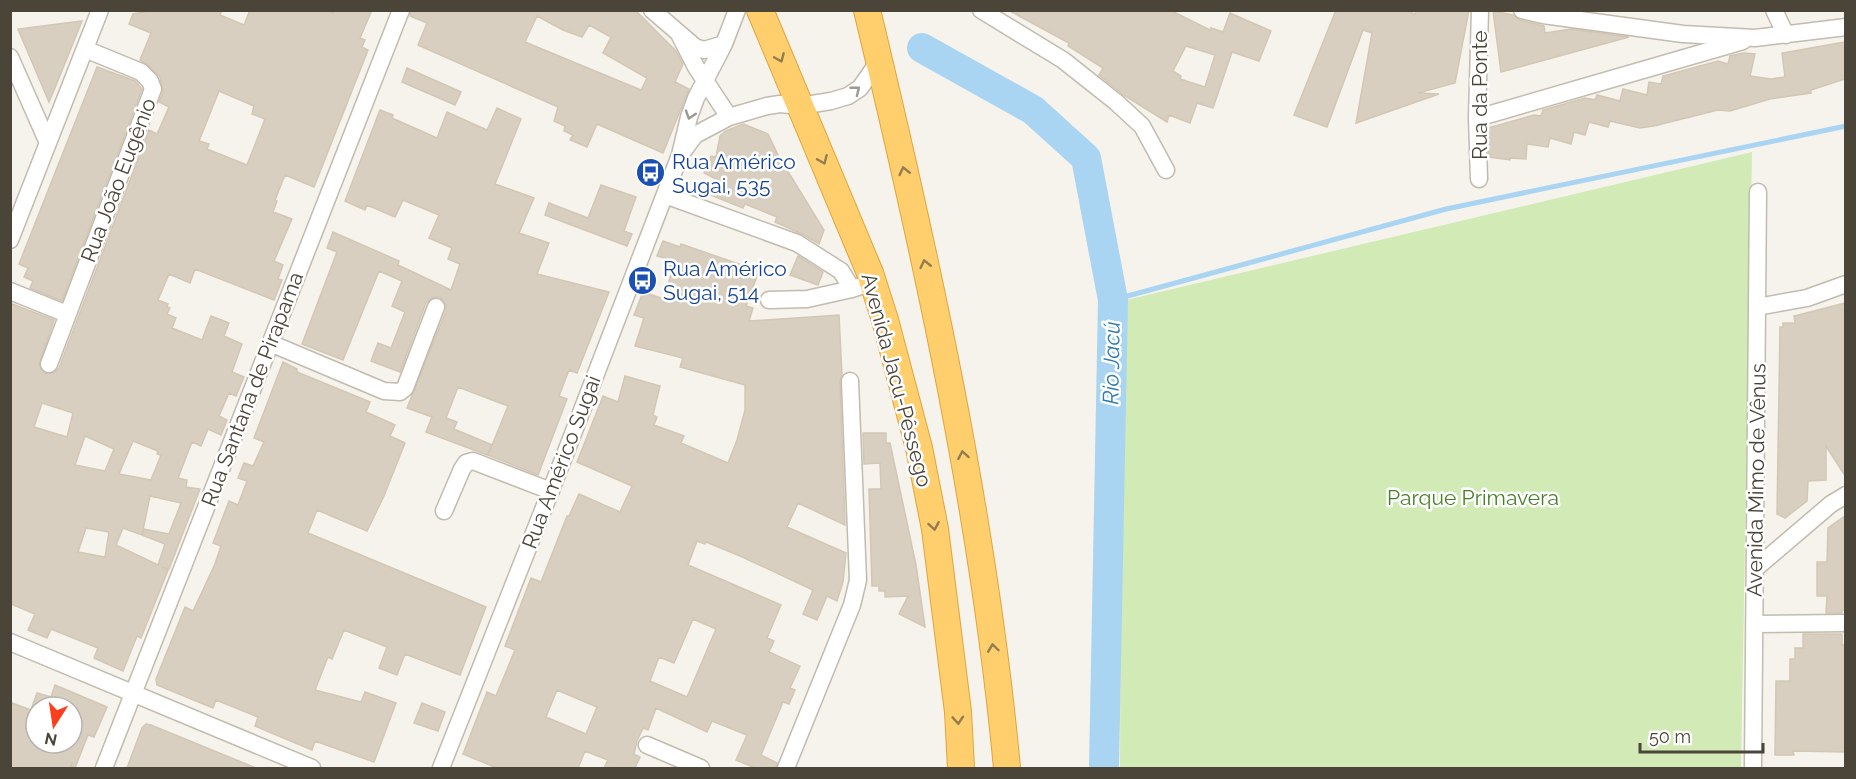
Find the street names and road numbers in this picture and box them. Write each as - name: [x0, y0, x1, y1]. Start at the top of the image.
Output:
- street label: Rua da Ponte: [1467, 30, 1492, 160]
- street label: Rua João Eugênio: [75, 94, 161, 266]
- street label: Rua Santana de Pirapama: [196, 268, 308, 510]
- street label: Avenida Jacu-Pêssego: [856, 270, 938, 490]
- street label: Avenida Mimo de Vênus: [1741, 363, 1771, 597]
- street label: Rua Américo Sugai: [516, 372, 606, 552]

